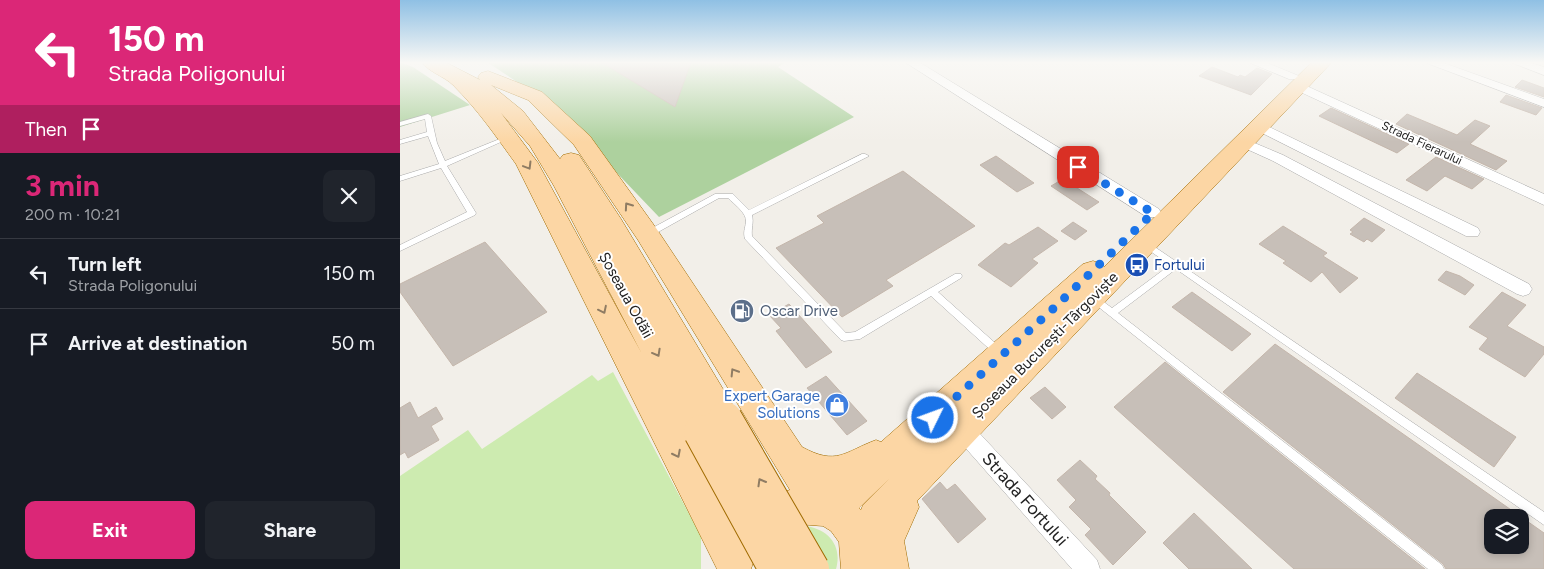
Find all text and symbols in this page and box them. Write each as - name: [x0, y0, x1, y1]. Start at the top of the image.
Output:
- text: 150 m: [108, 18, 205, 60]
- icon: left: [25, 20, 90, 85]
- text: Strada Poligonului: [108, 60, 286, 87]
- icon: arrive: [77, 115, 105, 143]
- text: Then: [25, 118, 67, 141]
- street label: Strada Fierarului: [1380, 118, 1464, 168]
- pin: [1057, 146, 1099, 188]
- icon: arrive: [1064, 153, 1092, 181]
- one-way arrow: [521, 160, 531, 169]
- text: 3 min: [25, 167, 100, 204]
- button: close: [323, 170, 375, 222]
- one-way arrow: [625, 202, 634, 212]
- text: 200 m · 10:21: [25, 205, 120, 224]
- street label: Șoseaua Odăii: [595, 249, 657, 341]
- bus stop icon: Fortului: [1124, 252, 1150, 278]
- text: Turn left: [68, 253, 142, 276]
- place label: Fortului: [1154, 256, 1205, 274]
- icon: left: [25, 260, 53, 288]
- text: 150 m: [323, 262, 375, 285]
- street label: Șoseaua București-Târgoviște: [968, 268, 1122, 422]
- text: Strada Poligonului: [68, 276, 197, 295]
- fuel station icon: Oscar Drive: [729, 298, 755, 324]
- place label: Oscar Drive: [760, 302, 838, 320]
- one-way arrow: [597, 304, 607, 313]
- icon: arrive: [25, 330, 53, 358]
- text: Arrive at destination: [68, 332, 247, 355]
- text: 50 m: [331, 332, 375, 355]
- one-way arrow: [651, 347, 661, 356]
- one-way arrow: [731, 368, 741, 377]
- place label: Expert Garage Solutions: [724, 387, 820, 422]
- position arrow: [906, 391, 958, 443]
- shop icon: Expert Garage Solutions: [824, 392, 850, 418]
- street label: Strada Fortului: [977, 448, 1073, 550]
- one-way arrow: [671, 449, 681, 458]
- one-way arrow: [758, 478, 768, 487]
- button: Exit: [25, 501, 195, 559]
- button: Share: [205, 501, 375, 559]
- map controls: [1484, 509, 1529, 554]
- button: layers: [1484, 509, 1529, 554]

